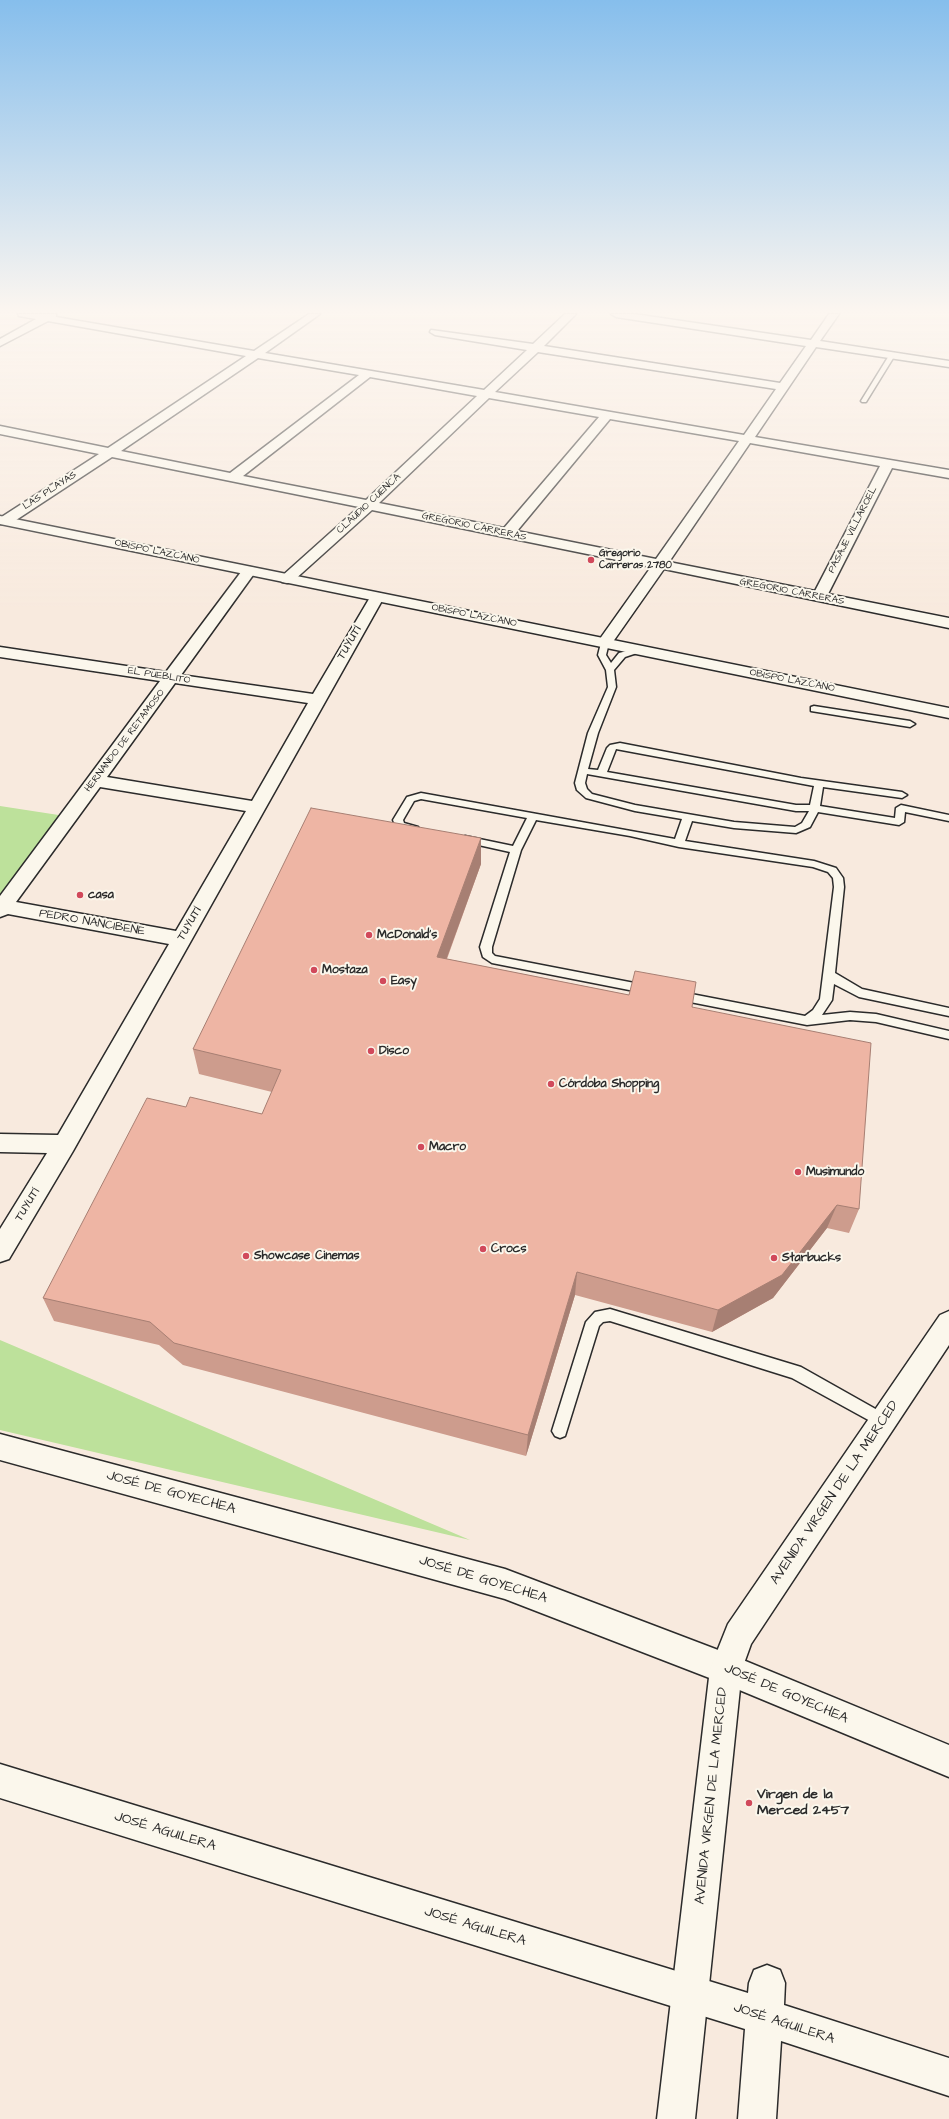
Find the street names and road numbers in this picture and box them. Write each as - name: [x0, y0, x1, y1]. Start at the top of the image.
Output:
- street label: LAS PLAYAS: [21, 469, 79, 513]
- street label: CLAUDIO CUENCA: [335, 471, 403, 537]
- street label: PASAJE VILLAROEL: [826, 485, 880, 575]
- street label: GREGORIO CARRERAS: [421, 510, 527, 544]
- street label: OBISPO LAZCANO: [113, 537, 201, 567]
- street label: GREGORIO CARRERAS: [739, 576, 845, 608]
- street label: OBISPO LAZCANO: [430, 602, 518, 630]
- street label: TUYUTÍ: [335, 624, 365, 662]
- street label: EL PUEBLITO: [127, 665, 191, 687]
- street label: OBISPO LAZCANO: [748, 667, 836, 695]
- street label: HERNANDO DE RETAMOSO: [82, 687, 168, 795]
- street label: TUYUTÍ: [175, 905, 205, 943]
- street label: PEDRO NANCIBENE: [38, 907, 146, 939]
- street label: TUYUTÍ: [12, 1186, 44, 1224]
- street label: AVENIDA VIRGEN DE LA MERCED: [767, 1398, 903, 1588]
- street label: JOSÉ DE GOYECHEA: [105, 1468, 237, 1518]
- street label: JOSÉ DE GOYECHEA: [417, 1553, 549, 1607]
- street label: JOSÉ DE GOYECHEA: [721, 1660, 851, 1728]
- street label: AVENIDA VIRGEN DE LA MERCED: [692, 1687, 732, 1905]
- street label: JOSÉ AGUILERA: [112, 1809, 218, 1855]
- street label: JOSÉ AGUILERA: [422, 1904, 528, 1950]
- street label: JOSÉ AGUILERA: [731, 2000, 837, 2048]

